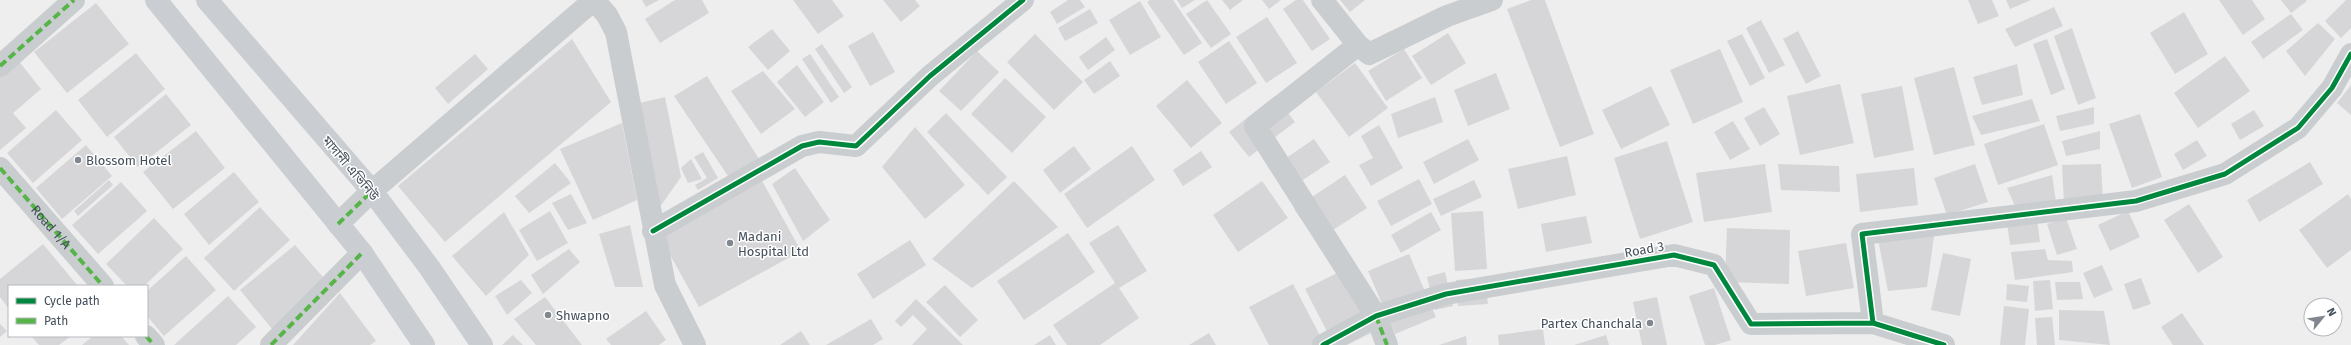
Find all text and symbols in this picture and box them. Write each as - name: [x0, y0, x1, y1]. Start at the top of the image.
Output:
- street label: মাদানী এভিনিউ: [319, 132, 382, 204]
- place label: Blossom Hotel: [86, 153, 171, 168]
- marker: Blossom Hotel: [73, 155, 83, 165]
- street label: Road 1/A: [28, 202, 74, 252]
- place label: Madani Hospital Ltd: [738, 229, 809, 259]
- marker: Madani Hospital Ltd: [725, 238, 735, 248]
- street label: Road 3: [1623, 239, 1665, 260]
- legend: [8, 285, 148, 337]
- text: Cycle path: [44, 294, 100, 308]
- north arrow: [2303, 297, 2343, 337]
- text: N: [2324, 306, 2339, 319]
- place label: Shwapno: [556, 308, 610, 323]
- marker: Shwapno: [543, 310, 553, 320]
- text: Path: [44, 314, 68, 328]
- place label: Partex Chanchala: [1541, 316, 1642, 331]
- marker: Partex Chanchala: [1645, 318, 1655, 328]

